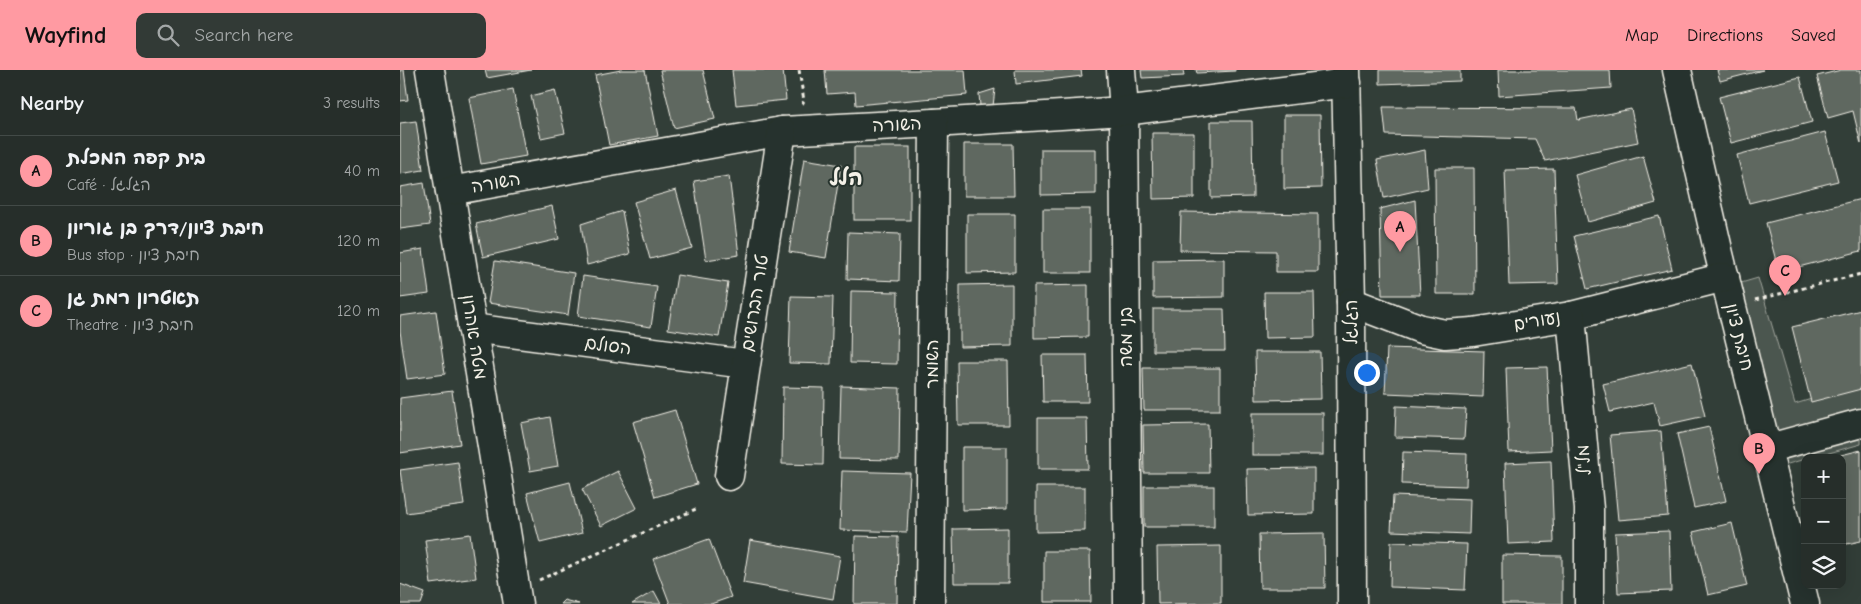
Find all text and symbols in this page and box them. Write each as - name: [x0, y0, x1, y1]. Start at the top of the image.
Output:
- search box: [136, 13, 486, 58]
- text: Wayfind: [25, 21, 106, 49]
- icon: search: [154, 21, 182, 49]
- text: Search here: [194, 24, 293, 46]
- text: Map: [1625, 25, 1659, 46]
- text: Directions: [1687, 25, 1763, 46]
- text: Saved: [1791, 25, 1836, 46]
- text: Nearby: [20, 91, 84, 115]
- text: 3 results: [323, 94, 380, 112]
- street label: השורה: [872, 113, 922, 137]
- text: בית קפה המכלת: [67, 147, 206, 169]
- text: A: [32, 162, 40, 180]
- text: 40 m: [344, 162, 380, 180]
- district label: הלל: [829, 165, 863, 191]
- street label: השורה: [470, 168, 522, 198]
- text: Café · הגלגל: [67, 176, 151, 194]
- pin: A: [1384, 211, 1416, 252]
- text: חיבת ציון/דרך בן גוריון: [67, 217, 264, 239]
- text: B: [31, 232, 41, 250]
- text: 120 m: [337, 232, 380, 250]
- text: Bus stop · חיבת ציון: [67, 246, 200, 264]
- street label: טור הברושים: [737, 253, 773, 353]
- pin: C: [1769, 255, 1801, 296]
- text: תאטרון רמת גן: [67, 287, 200, 309]
- street label: מטה אהרון: [457, 293, 491, 381]
- street label: הגלגל: [1341, 299, 1362, 345]
- street label: חיבת ציון: [1720, 301, 1758, 373]
- text: C: [31, 302, 41, 320]
- text: 120 m: [337, 302, 380, 320]
- street label: בני משה: [1116, 307, 1137, 367]
- street label: נעורים: [1512, 307, 1562, 335]
- text: Theatre · חיבת ציון: [67, 316, 194, 334]
- street label: הסולם: [583, 333, 633, 359]
- street label: השומר: [922, 339, 943, 389]
- your location: [1354, 360, 1380, 386]
- pin: B: [1743, 433, 1775, 474]
- street label: מל"ל: [1572, 444, 1596, 476]
- map controls: [1801, 454, 1846, 589]
- button: +: [1801, 454, 1846, 499]
- button: −: [1801, 499, 1846, 544]
- button: layers: [1801, 544, 1846, 589]

